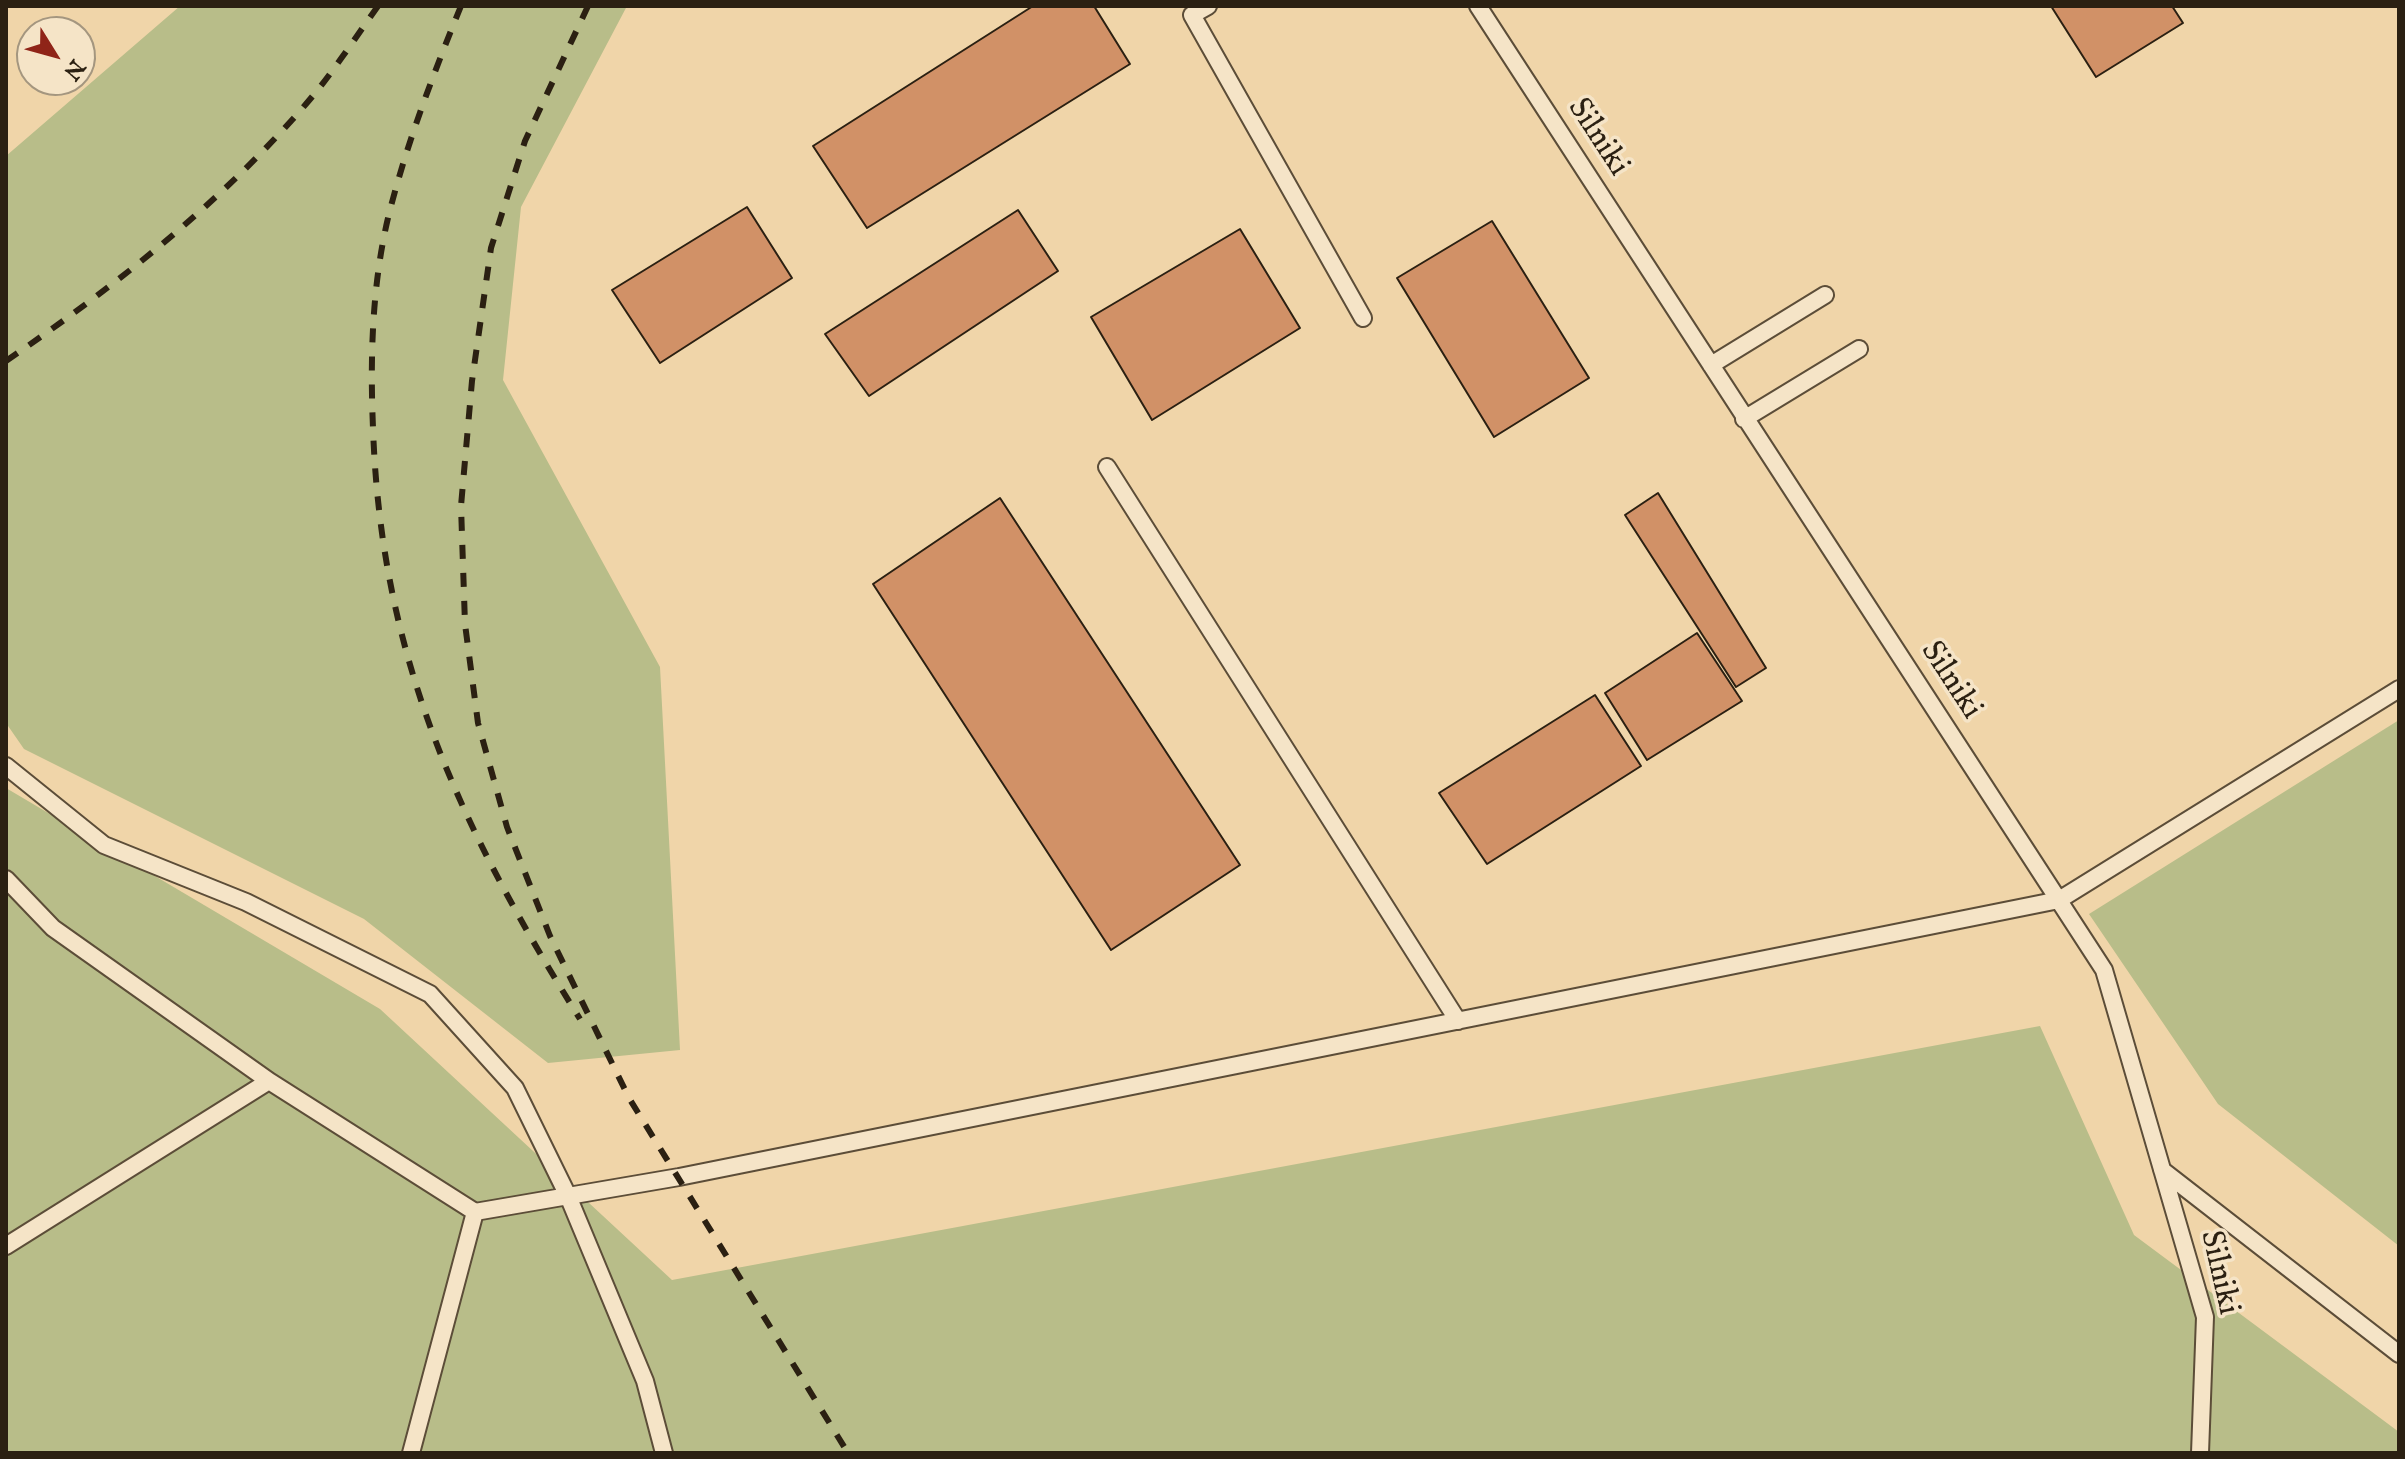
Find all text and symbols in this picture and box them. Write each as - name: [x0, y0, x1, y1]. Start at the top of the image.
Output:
- north arrow: [16, 16, 96, 96]
- text: N: [57, 53, 90, 85]
- street label: Silniki: [1558, 92, 1636, 184]
- street label: Silniki: [1911, 635, 1989, 727]
- street label: Silniki: [2190, 1227, 2246, 1319]

